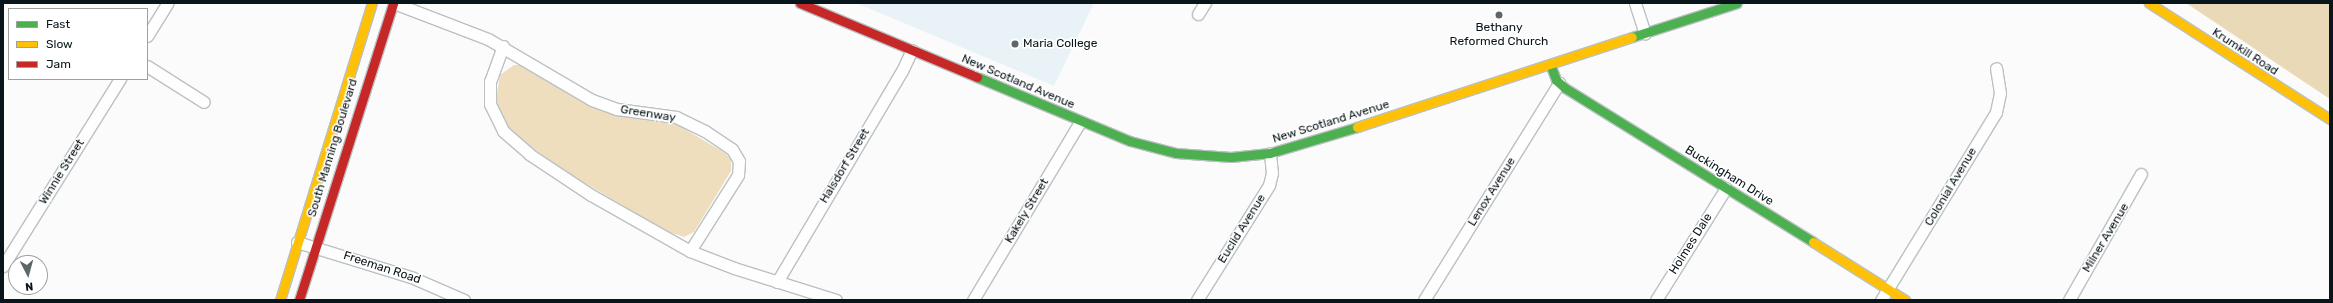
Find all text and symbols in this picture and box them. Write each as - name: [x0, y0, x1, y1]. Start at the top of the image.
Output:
- legend: [8, 8, 148, 80]
- marker: Bethany Reformed Church: [1494, 10, 1504, 20]
- text: Fast: [46, 17, 70, 31]
- place label: Bethany Reformed Church: [1450, 21, 1548, 49]
- street label: Krumkill Road: [2209, 25, 2281, 79]
- text: Slow: [46, 37, 73, 51]
- place label: Maria College: [1023, 37, 1097, 51]
- marker: Maria College: [1010, 39, 1020, 49]
- street label: New Scotland Avenue: [959, 52, 1077, 112]
- text: Jam: [46, 57, 71, 71]
- street label: South Manning Boulevard: [305, 77, 361, 219]
- street label: New Scotland Avenue: [1271, 97, 1391, 147]
- street label: Greenway: [619, 103, 677, 125]
- street label: Halsdorf Street: [817, 126, 873, 206]
- street label: Winnie Street: [36, 137, 88, 207]
- street label: Buckingham Drive: [1682, 143, 1776, 209]
- street label: Colonial Avenue: [1922, 145, 1980, 229]
- street label: Lenox Avenue: [1465, 155, 1519, 229]
- street label: Kakely Street: [1002, 176, 1052, 246]
- street label: Euclid Avenue: [1215, 192, 1269, 266]
- street label: Milner Avenue: [2080, 200, 2132, 276]
- street label: Holmes Dale: [1667, 211, 1715, 277]
- street label: Freeman Road: [341, 249, 423, 287]
- north arrow: [8, 255, 48, 295]
- text: N: [25, 280, 34, 293]

